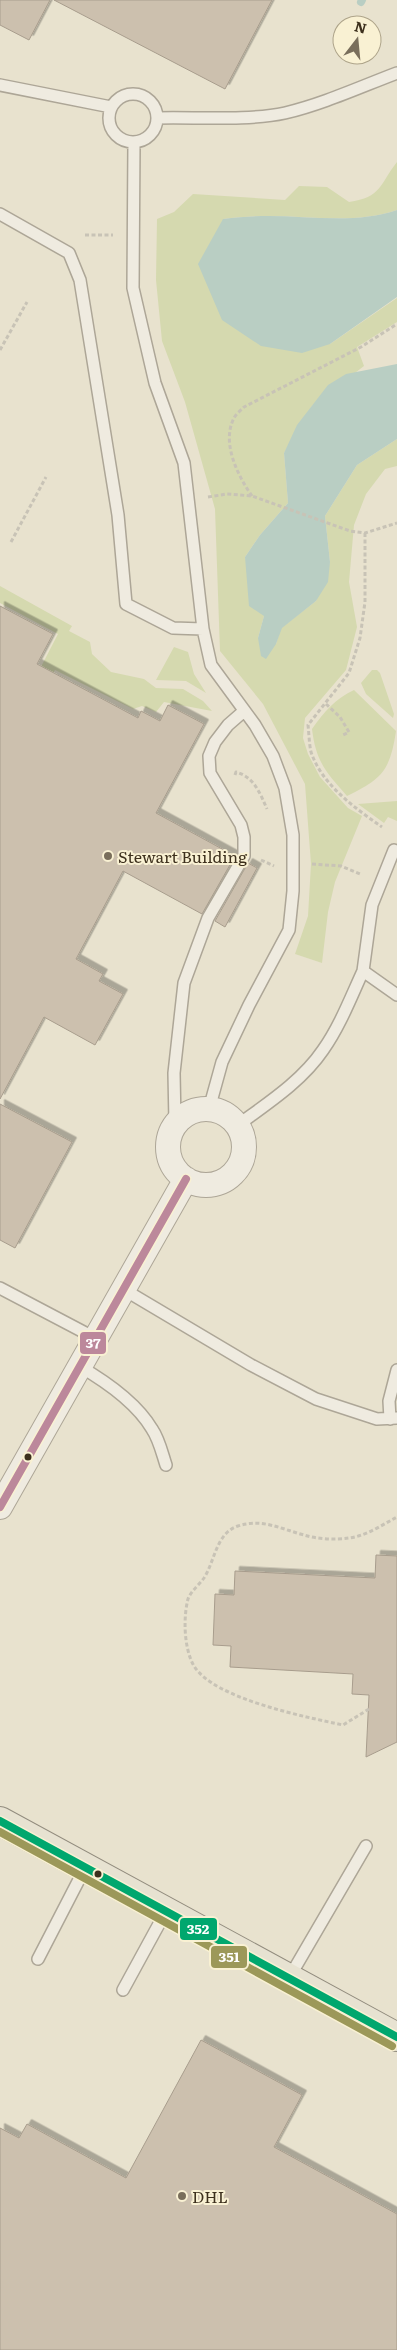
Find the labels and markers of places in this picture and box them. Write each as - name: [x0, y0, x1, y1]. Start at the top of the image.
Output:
- place label: Stewart Building: [118, 844, 247, 868]
- marker: Stewart Building: [102, 850, 114, 862]
- unlabelled marker: [23, 1452, 33, 1462]
- unlabelled marker: [93, 1869, 103, 1879]
- place label: DHL: [192, 2184, 228, 2208]
- marker: DHL: [176, 2190, 188, 2202]

